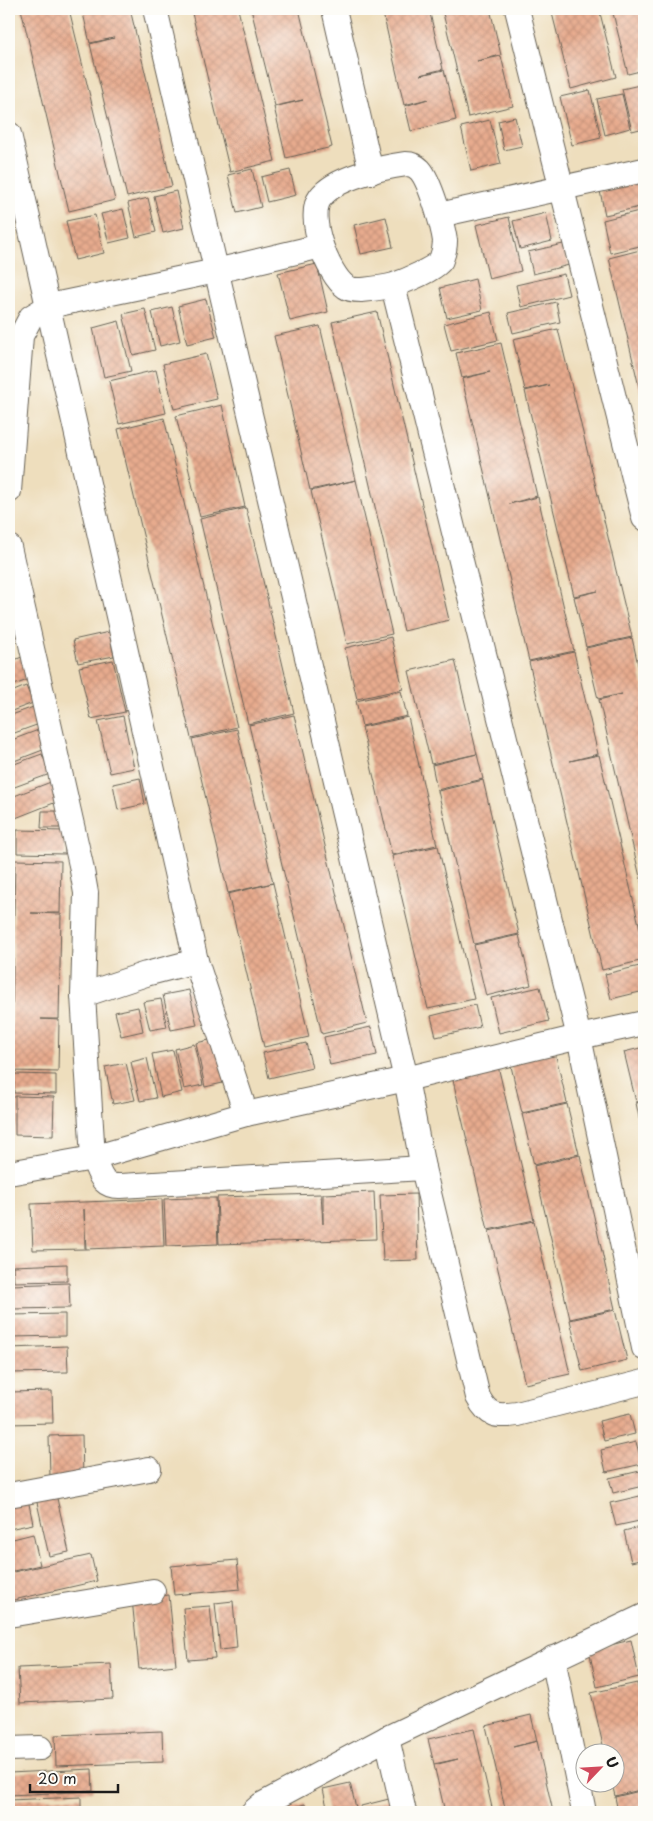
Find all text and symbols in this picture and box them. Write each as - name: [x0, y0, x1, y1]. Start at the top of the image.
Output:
- north arrow: [576, 1744, 626, 1794]
- text: U: [600, 1753, 624, 1772]
- scale bar: [30, 1761, 118, 1793]
- text: 20 m: [38, 1766, 77, 1789]

